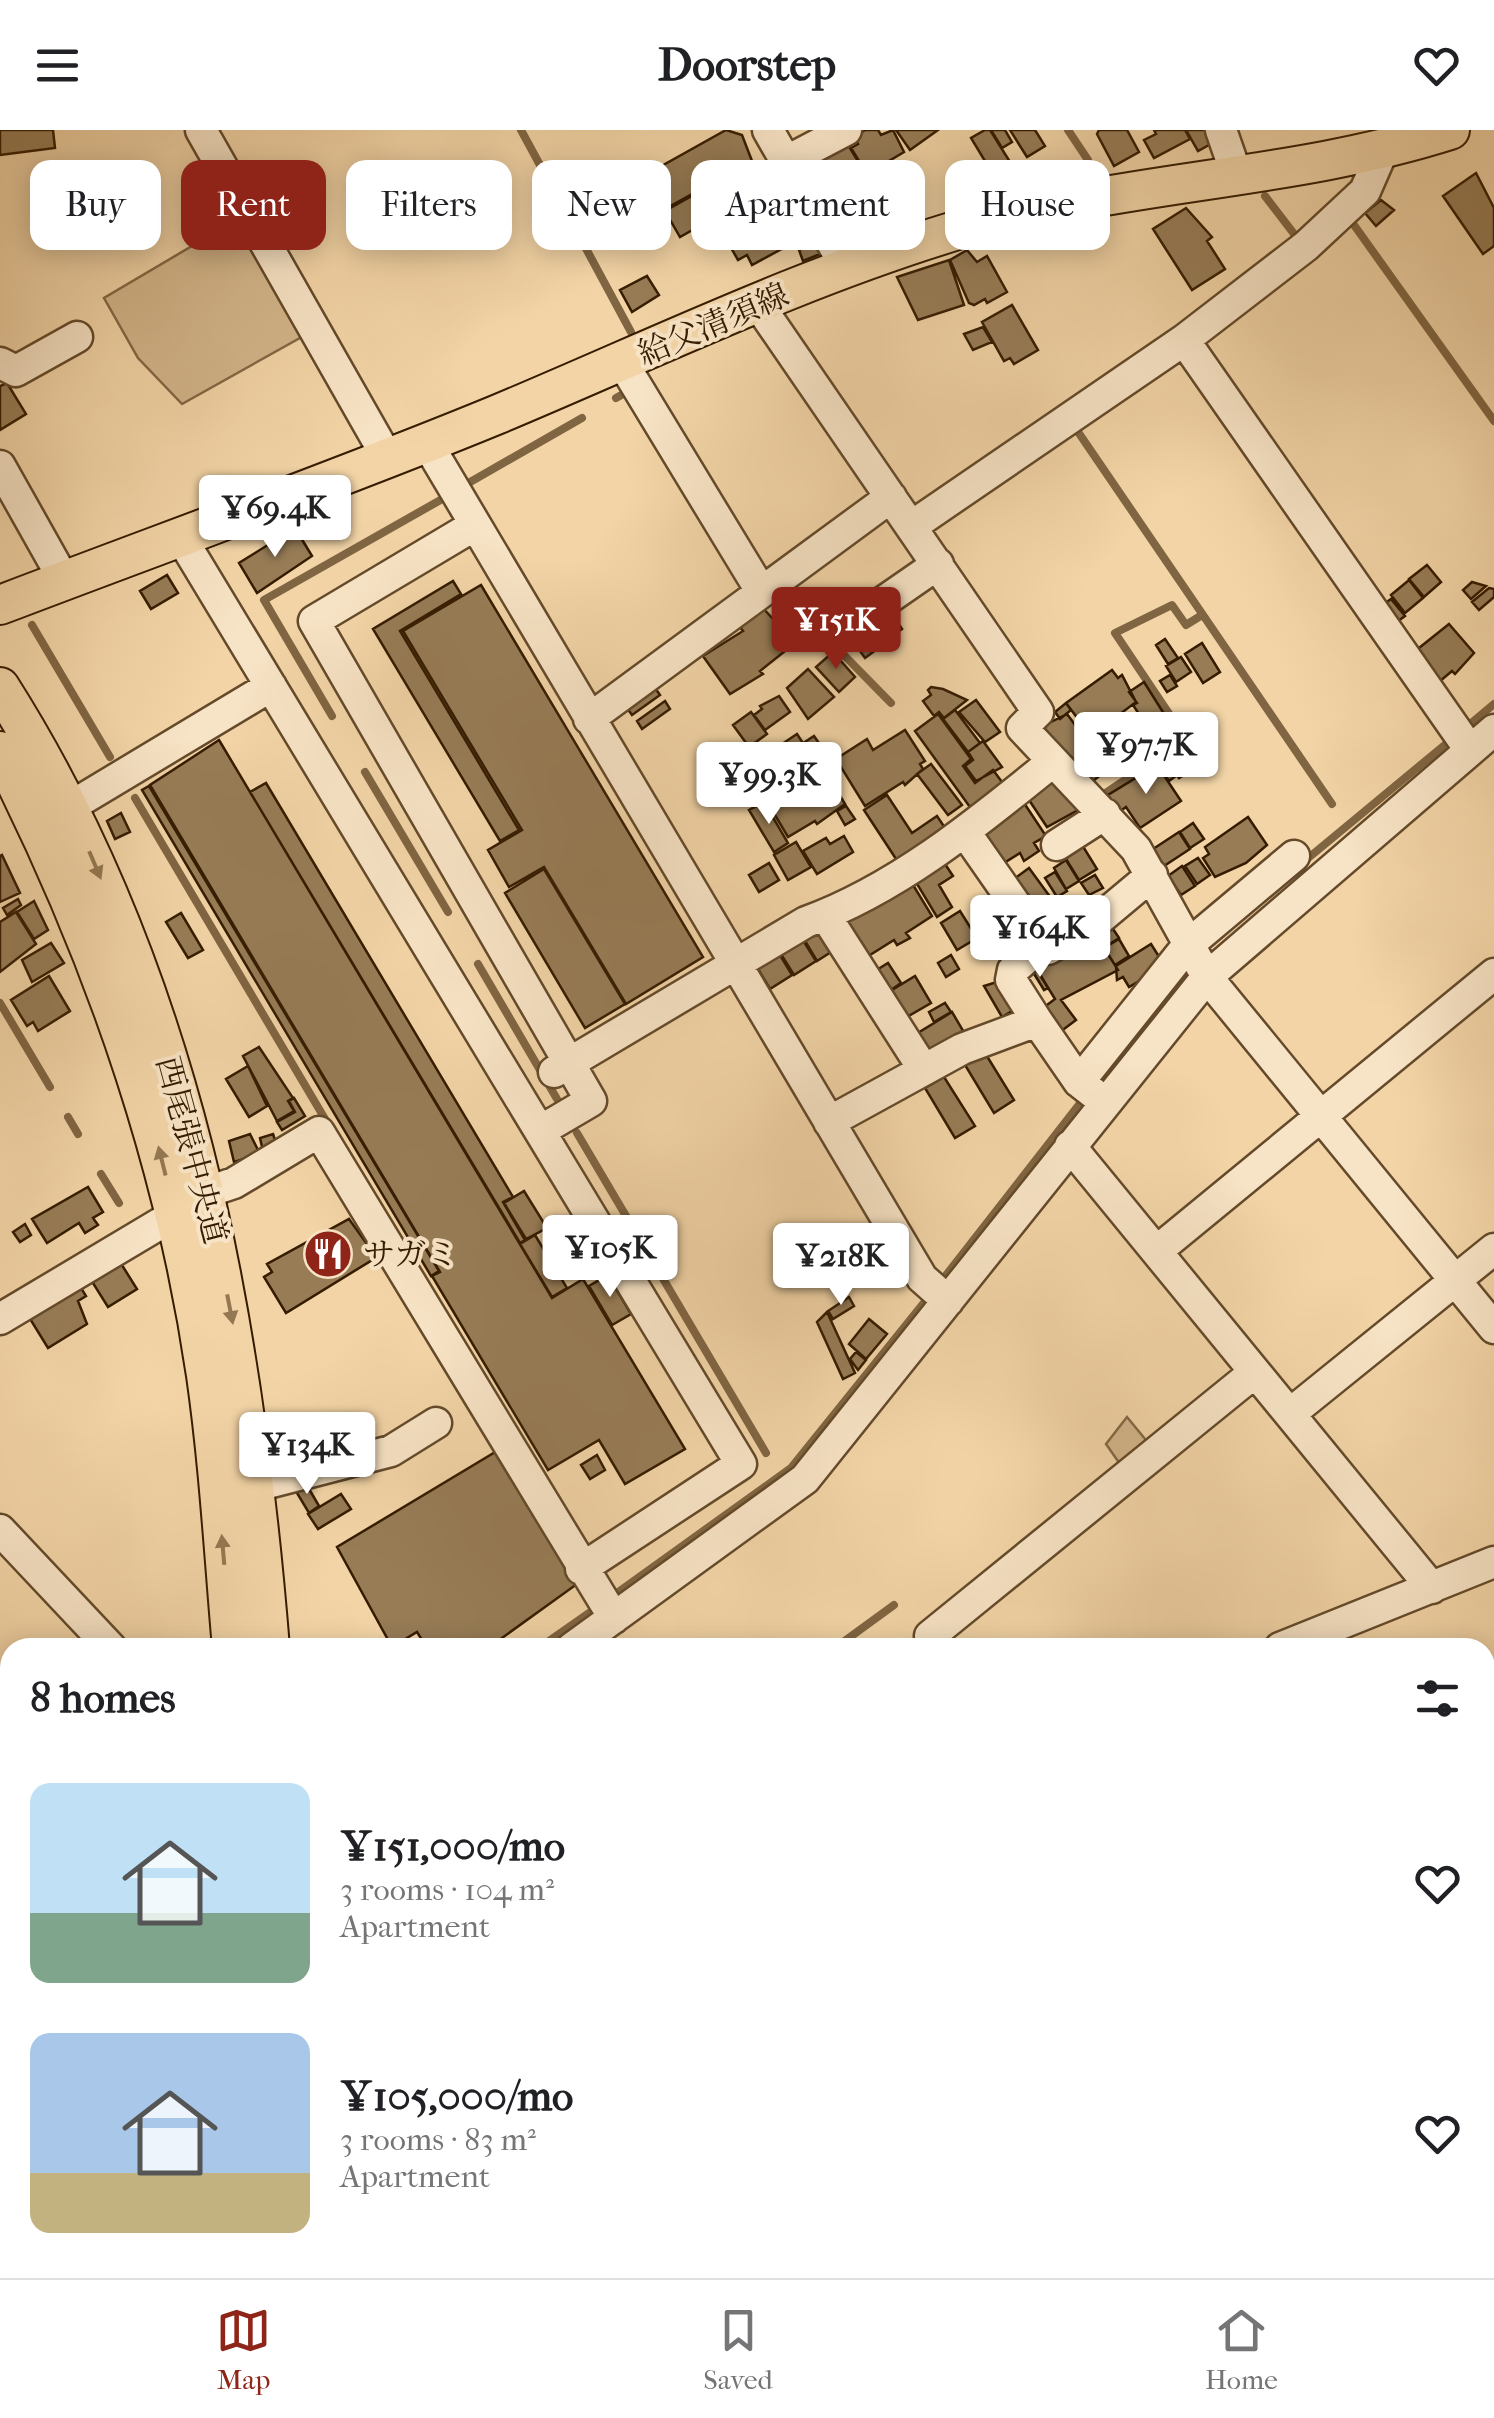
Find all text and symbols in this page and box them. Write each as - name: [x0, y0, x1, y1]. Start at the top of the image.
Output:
- icon: menu: [30, 38, 85, 93]
- icon: heart: [1409, 38, 1464, 93]
- text: Doorstep: [658, 39, 836, 92]
- chip: Buy: [30, 160, 161, 250]
- chip: Rent: [181, 160, 326, 250]
- chip: Filters: [346, 160, 512, 250]
- chip: New: [532, 160, 671, 250]
- chip: Apartment: [691, 160, 925, 250]
- chip: House: [945, 160, 1110, 250]
- street label: 給父清須線: [632, 276, 794, 373]
- pin: ¥69.4K: [194, 475, 356, 560]
- text: ¥69.4K: [221, 489, 329, 526]
- pin: ¥151K: [766, 587, 906, 672]
- text: ¥151K: [794, 601, 878, 638]
- pin: ¥97.7K: [1065, 712, 1227, 797]
- text: ¥97.7K: [1096, 726, 1196, 763]
- pin: ¥99.3K: [688, 742, 850, 827]
- text: ¥99.3K: [719, 756, 819, 793]
- one-way arrow: [87, 850, 103, 880]
- pin: ¥164K: [970, 895, 1110, 980]
- text: ¥164K: [992, 909, 1088, 946]
- street label: 西尾張中央道: [149, 1053, 234, 1248]
- one-way arrow: [154, 1145, 170, 1176]
- pin: ¥105K: [540, 1215, 680, 1300]
- pin: ¥218K: [771, 1223, 911, 1308]
- restaurant icon: サガミ: [302, 1228, 354, 1280]
- text: ¥105K: [565, 1229, 655, 1266]
- place label: サガミ: [363, 1236, 458, 1273]
- text: ¥218K: [795, 1237, 887, 1274]
- one-way arrow: [223, 1294, 238, 1325]
- pin: ¥134K: [237, 1412, 377, 1497]
- text: ¥134K: [261, 1426, 353, 1463]
- one-way arrow: [215, 1534, 231, 1566]
- icon: filters: [1410, 1671, 1465, 1726]
- text: 8 homes: [30, 1674, 176, 1723]
- text: ¥151,000/mo: [340, 1822, 565, 1871]
- icon: home: [110, 1823, 230, 1943]
- icon: heart: [1410, 1856, 1465, 1911]
- text: 3 rooms · 104 m²: [340, 1871, 554, 1908]
- text: Apartment: [340, 1908, 490, 1945]
- text: ¥105,000/mo: [340, 2072, 573, 2121]
- icon: home: [110, 2073, 230, 2193]
- icon: heart: [1410, 2106, 1465, 2161]
- text: 3 rooms · 83 m²: [340, 2121, 536, 2158]
- text: Apartment: [340, 2158, 490, 2195]
- tab: Map: [216, 2303, 271, 2396]
- tab: Saved: [703, 2303, 773, 2396]
- tab: Home: [1205, 2303, 1278, 2396]

